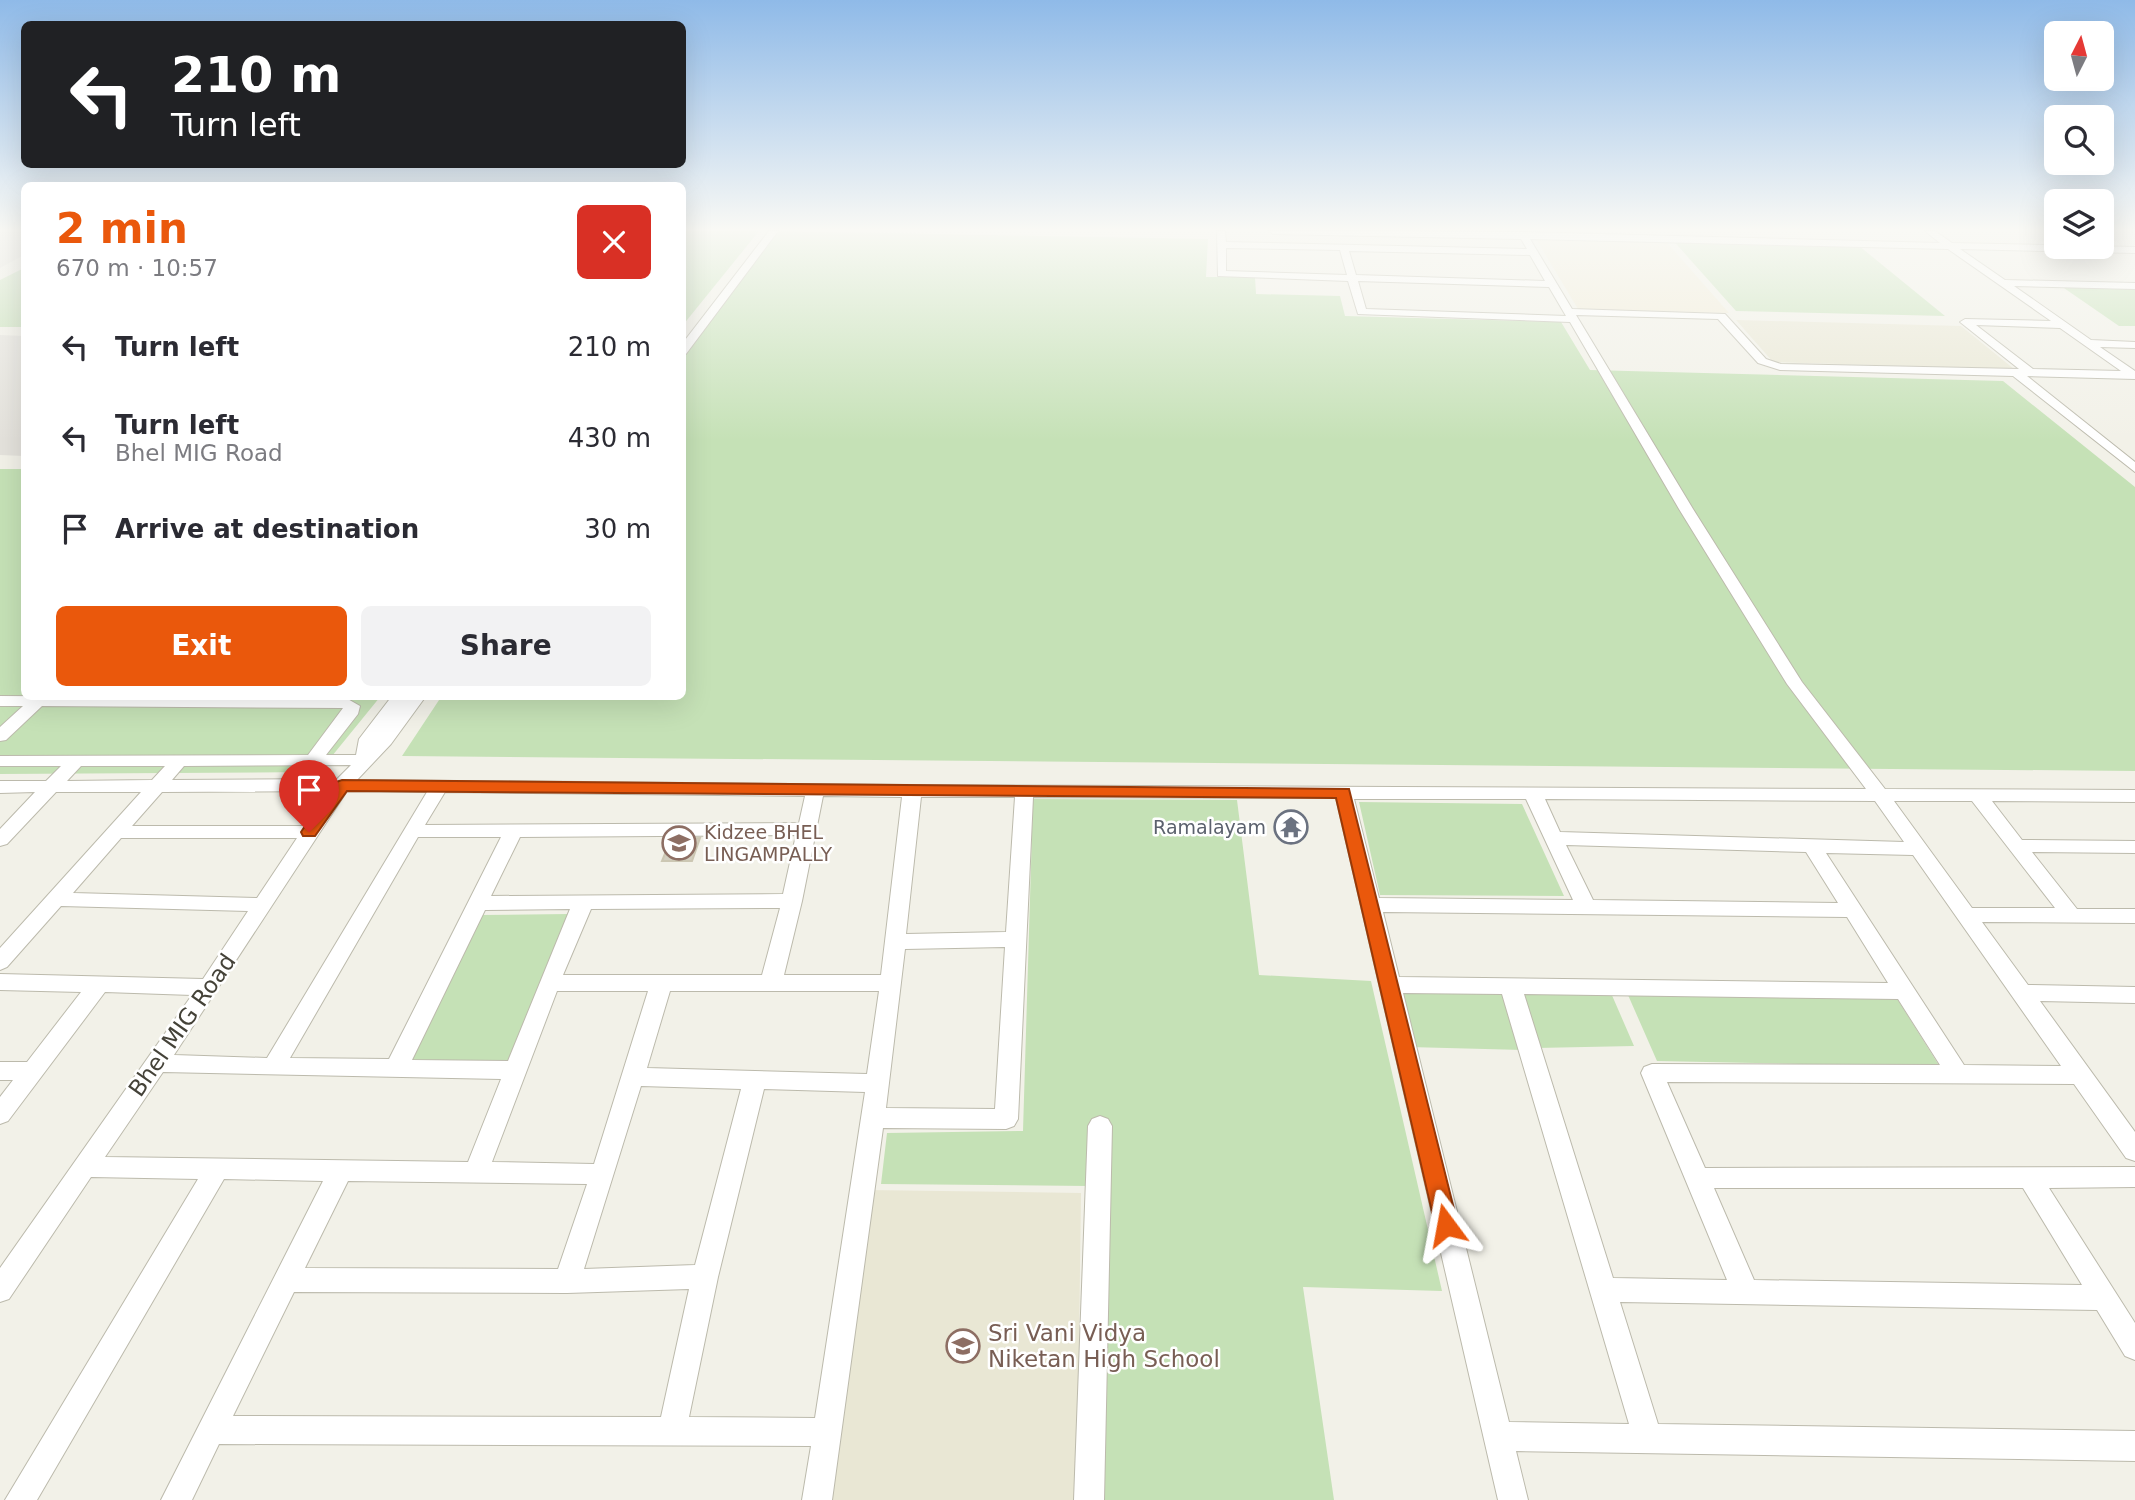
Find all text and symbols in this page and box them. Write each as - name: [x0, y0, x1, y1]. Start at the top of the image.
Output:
- north arrow: [2044, 21, 2114, 91]
- map controls: [2044, 21, 2114, 259]
- text: 210 m: [171, 47, 341, 104]
- icon: left: [56, 49, 147, 140]
- button: search: [2044, 105, 2114, 175]
- text: Turn left: [171, 106, 301, 144]
- button: layers: [2044, 189, 2114, 259]
- text: 2 min: [56, 204, 188, 253]
- button: close: [577, 205, 651, 279]
- text: 670 m · 10:57: [56, 255, 218, 281]
- icon: left: [56, 328, 94, 366]
- text: Turn left: [115, 332, 239, 362]
- text: 210 m: [568, 332, 651, 362]
- text: Turn left: [115, 410, 239, 440]
- icon: left: [56, 419, 94, 457]
- text: 430 m: [568, 423, 651, 453]
- text: Bhel MIG Road: [115, 440, 283, 466]
- icon: arrive: [56, 510, 94, 548]
- text: Arrive at destination: [115, 514, 419, 544]
- text: 30 m: [584, 514, 651, 544]
- button: Exit: [56, 606, 347, 686]
- button: Share: [361, 606, 651, 686]
- pin: [279, 760, 339, 832]
- icon: arrive: [290, 771, 328, 809]
- temple icon: Ramalayam: [1272, 808, 1310, 846]
- place label: Ramalayam: [1153, 816, 1266, 838]
- place label: Kidzee BHEL LINGAMPALLY: [704, 821, 832, 865]
- school or university icon: Kidzee BHEL LINGAMPALLY: [660, 824, 698, 862]
- street label: Bhel MIG Road: [123, 949, 241, 1101]
- position arrow: [1409, 1188, 1483, 1262]
- place label: Sri Vani Vidya Niketan High School: [988, 1320, 1220, 1372]
- school or university icon: Sri Vani Vidya Niketan High School: [944, 1327, 982, 1365]

